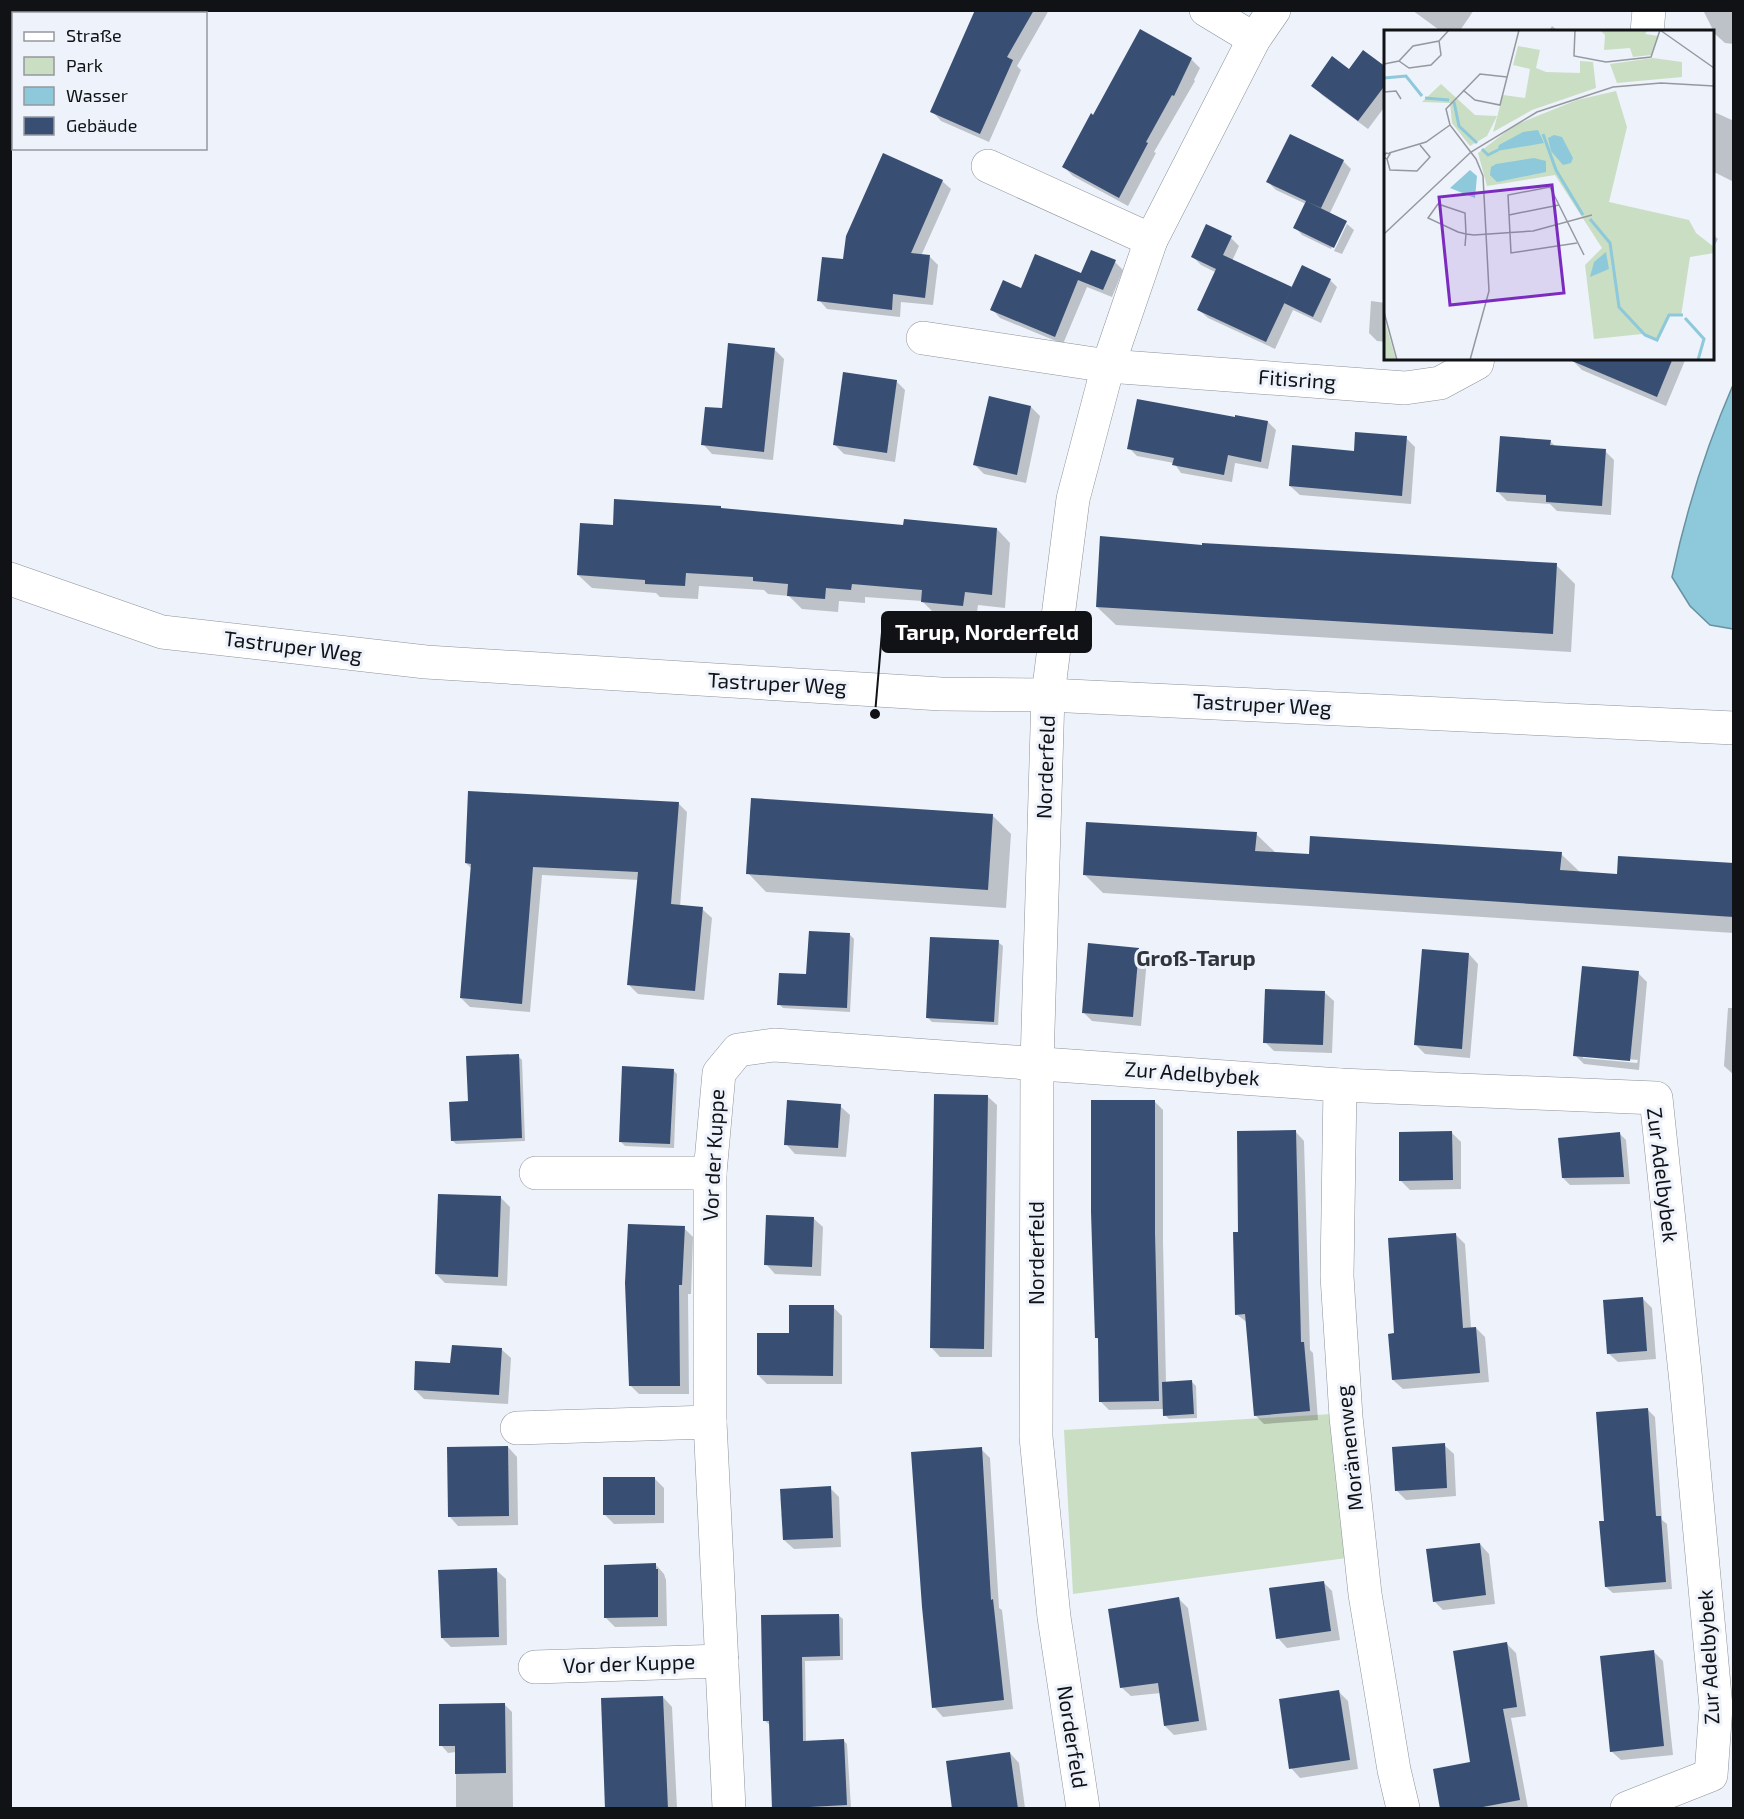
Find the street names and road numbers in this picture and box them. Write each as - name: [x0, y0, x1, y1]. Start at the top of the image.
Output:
- street label: Fitisring: [1257, 363, 1337, 394]
- street label: Tastruper Weg: [223, 625, 364, 666]
- street label: Tastruper Weg: [707, 666, 848, 699]
- street label: Tastruper Weg: [1192, 687, 1333, 720]
- street label: Norderfeld: [1030, 715, 1059, 819]
- street label: Zur Adelbybek: [1124, 1055, 1261, 1090]
- street label: Vor der Kuppe: [697, 1088, 728, 1222]
- street label: Zur Adelbybek: [1643, 1106, 1684, 1244]
- street label: Norderfeld: [1023, 1201, 1048, 1305]
- street label: Moränenweg: [1329, 1384, 1368, 1512]
- street label: Zur Adelbybek: [1691, 1588, 1724, 1725]
- street label: Vor der Kuppe: [562, 1648, 696, 1677]
- street label: Norderfeld: [1053, 1683, 1094, 1790]

